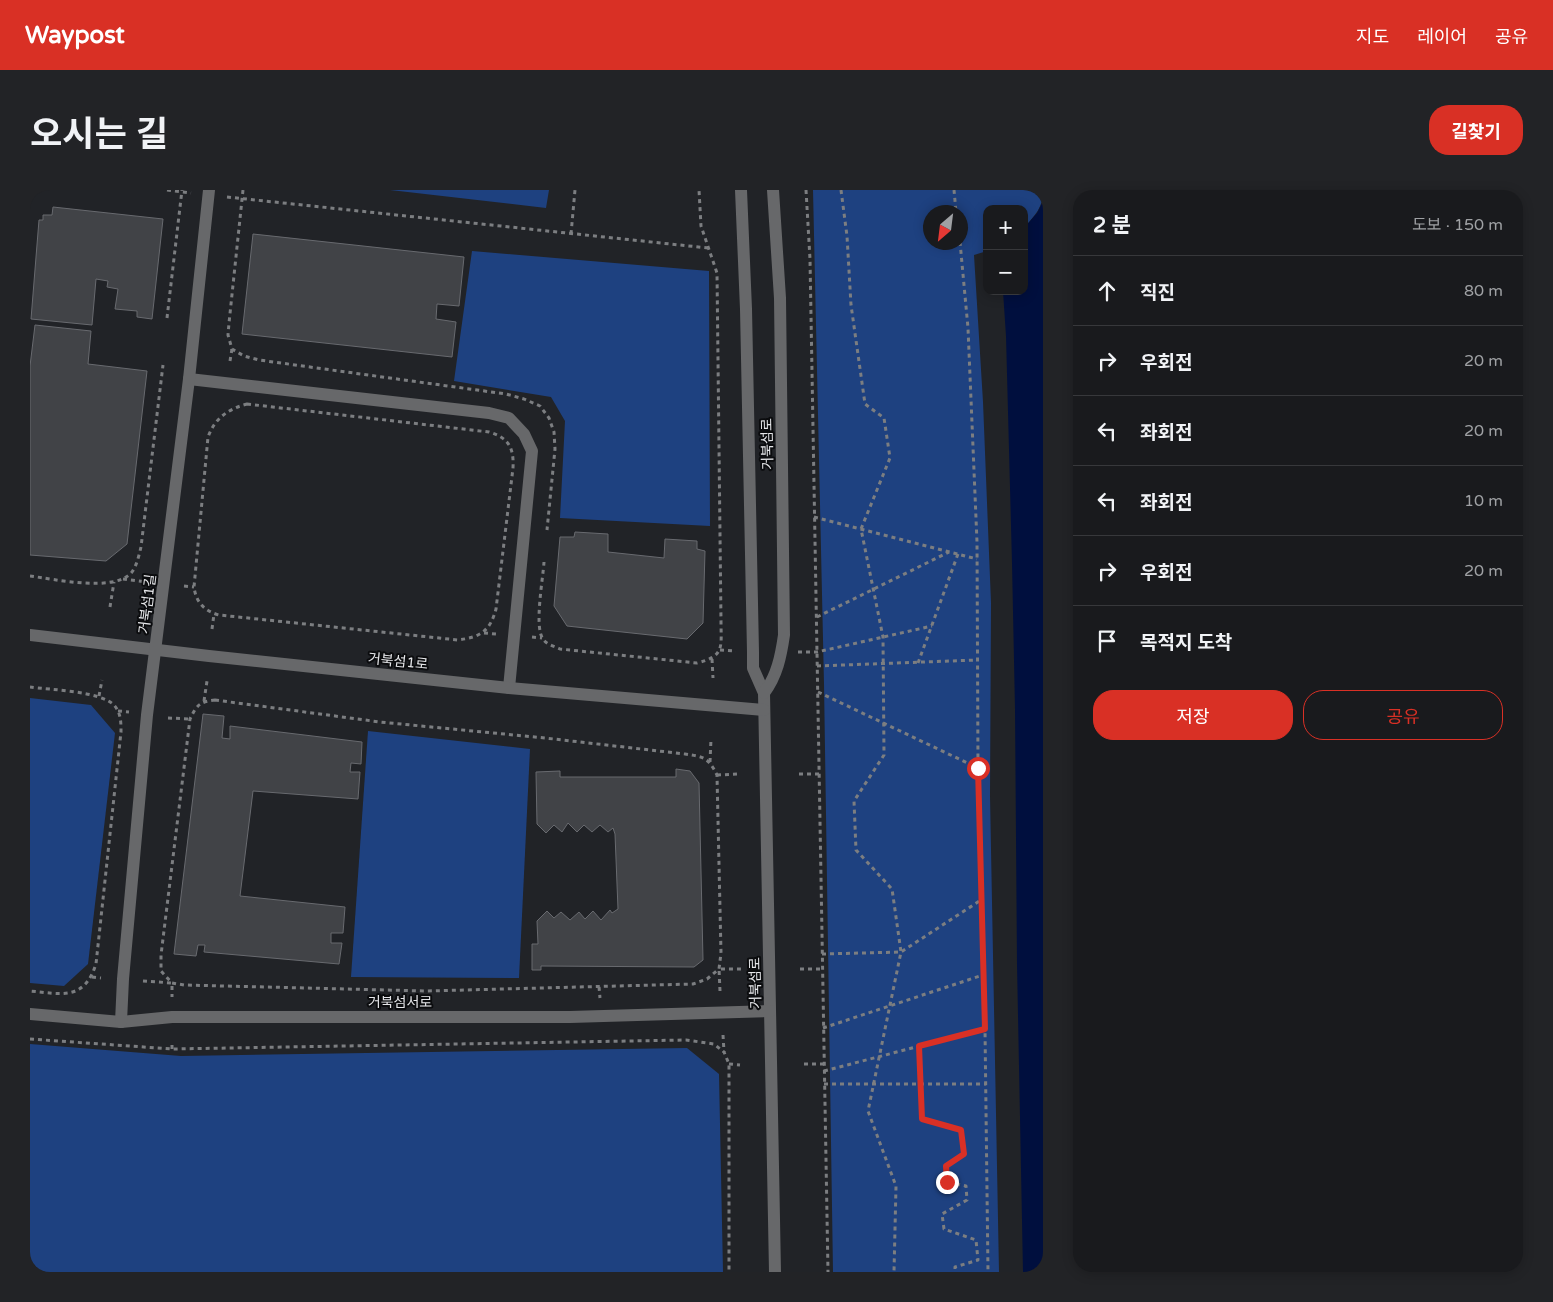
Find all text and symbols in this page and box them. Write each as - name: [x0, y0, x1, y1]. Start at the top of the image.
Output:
- text: Waypost: [25, 21, 125, 50]
- text: 지도: [1356, 26, 1389, 48]
- text: 레이어: [1417, 26, 1467, 48]
- text: 공유: [1495, 26, 1528, 48]
- button: 길찾기: [1429, 105, 1523, 155]
- text: 오시는 길: [30, 114, 168, 156]
- north arrow: [923, 205, 968, 250]
- map controls: [983, 205, 1028, 295]
- button: +: [983, 205, 1028, 250]
- text: 2 분: [1093, 213, 1131, 238]
- text: 도보 · 150 m: [1412, 215, 1503, 235]
- button: −: [983, 250, 1028, 295]
- icon: ahead: [1093, 277, 1121, 305]
- text: 80 m: [1464, 281, 1503, 301]
- text: 직진: [1140, 282, 1175, 304]
- icon: right: [1093, 347, 1121, 375]
- text: 20 m: [1464, 351, 1503, 371]
- text: 우회전: [1140, 352, 1192, 374]
- icon: left: [1093, 417, 1121, 445]
- street label: 거북섬로: [759, 418, 776, 470]
- text: 20 m: [1464, 421, 1503, 441]
- text: 좌회전: [1140, 422, 1192, 444]
- icon: left: [1093, 487, 1121, 515]
- text: 10 m: [1464, 491, 1503, 511]
- text: 좌회전: [1140, 492, 1192, 514]
- icon: right: [1093, 557, 1121, 585]
- text: 20 m: [1464, 561, 1503, 581]
- text: 우회전: [1140, 562, 1192, 584]
- street label: 거북섬1길: [135, 573, 160, 635]
- icon: arrive: [1093, 627, 1121, 655]
- text: 목적지 도착: [1140, 632, 1232, 654]
- street label: 거북섬1로: [367, 650, 429, 673]
- button: 저장: [1093, 690, 1293, 740]
- button: 공유: [1303, 690, 1503, 740]
- route start: [967, 757, 990, 780]
- street label: 거북섬로: [747, 957, 764, 1009]
- street label: 거북섬서로: [368, 994, 432, 1011]
- route end: [936, 1171, 959, 1194]

